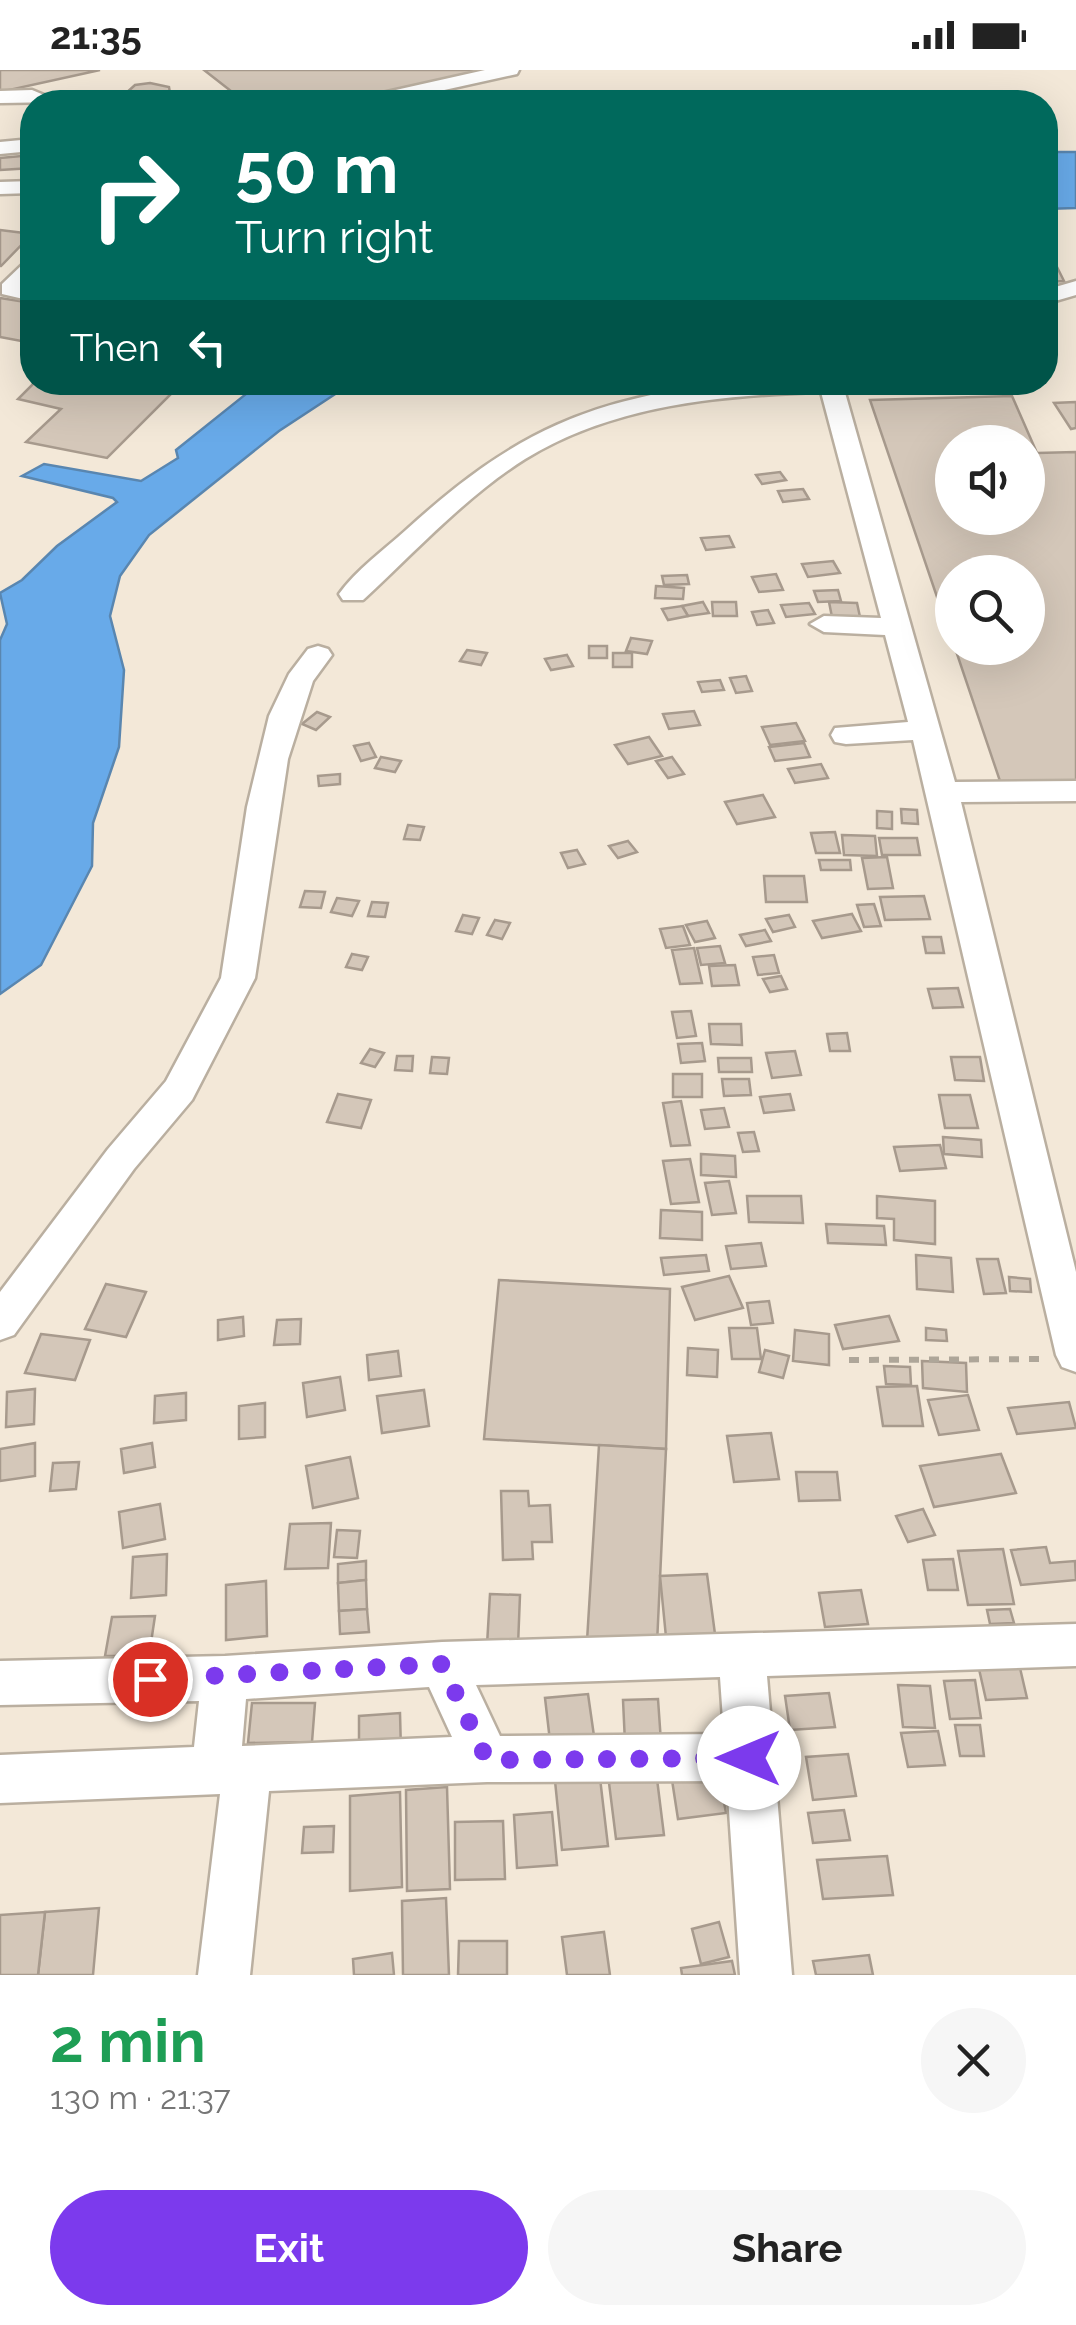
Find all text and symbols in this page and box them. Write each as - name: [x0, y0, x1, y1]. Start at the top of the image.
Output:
- text: 21:35: [50, 13, 142, 58]
- text: 50 m: [235, 127, 399, 209]
- icon: right: [70, 130, 200, 260]
- text: Turn right: [235, 211, 433, 264]
- icon: left: [180, 320, 235, 375]
- text: Then: [70, 325, 160, 370]
- map controls: [935, 425, 1045, 665]
- button: sound: [935, 425, 1045, 535]
- button: search: [935, 555, 1045, 665]
- pin: [108, 1637, 193, 1722]
- icon: arrive: [123, 1652, 178, 1707]
- position arrow: [697, 1706, 801, 1810]
- text: 2 min: [50, 2006, 206, 2076]
- button: close: [921, 2008, 1026, 2113]
- text: 130 m · 21:37: [50, 2079, 231, 2116]
- button: Exit: [50, 2190, 528, 2305]
- button: Share: [548, 2190, 1026, 2305]

